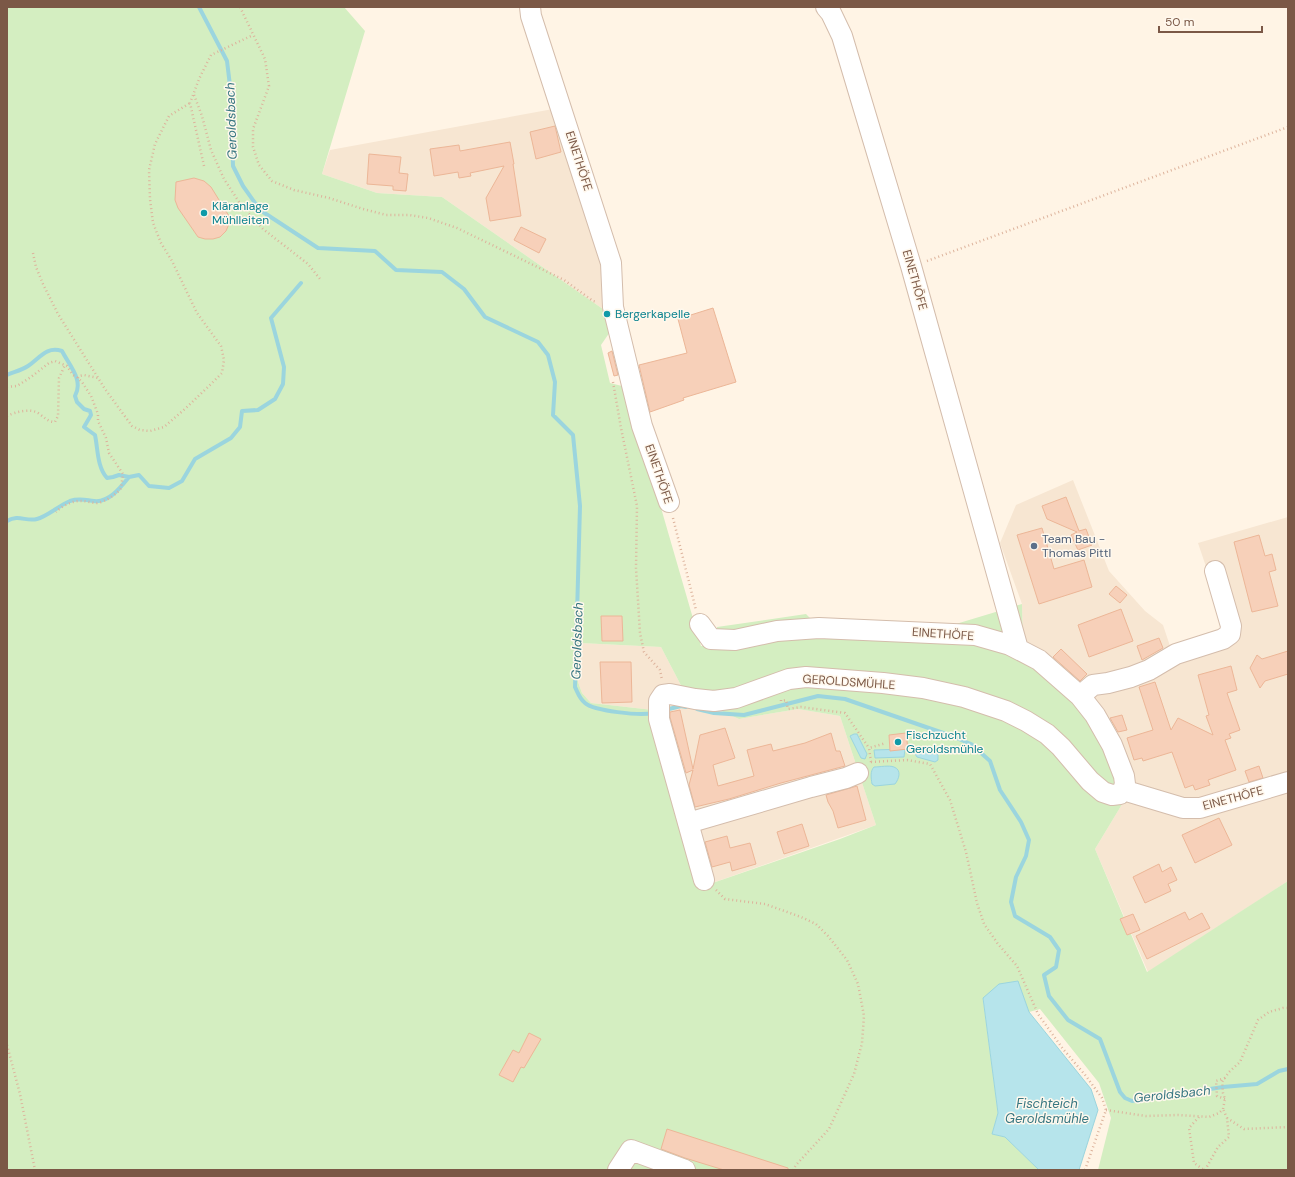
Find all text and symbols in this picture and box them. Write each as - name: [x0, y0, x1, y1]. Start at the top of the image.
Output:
- scale bar: [1159, 8, 1262, 34]
- text: 50 m: [1165, 14, 1194, 30]
- water label: Geroldsbach: [221, 82, 241, 160]
- street label: EINETHÖFE: [562, 129, 596, 193]
- place label: Kläranlage Mühlleiten: [212, 198, 269, 228]
- marker: Kläranlage Mühlleiten: [199, 208, 209, 218]
- street label: EINETHÖFE: [899, 248, 931, 312]
- place label: Bergerkapelle: [615, 306, 690, 322]
- marker: Bergerkapelle: [602, 309, 612, 319]
- street label: EINETHÖFE: [641, 442, 677, 506]
- place label: Team Bau - Thomas Pittl: [1042, 531, 1111, 561]
- marker: Team Bau - Thomas Pittl: [1029, 541, 1039, 551]
- water label: Geroldsbach: [567, 602, 587, 680]
- street label: EINETHÖFE: [911, 624, 975, 644]
- street label: GEROLDSMÜHLE: [802, 671, 896, 693]
- place label: Fischzucht Geroldsmühle: [906, 727, 984, 757]
- marker: Fischzucht Geroldsmühle: [893, 737, 903, 747]
- street label: EINETHÖFE: [1201, 782, 1265, 814]
- water label: Geroldsbach: [1133, 1082, 1211, 1106]
- water label: Fischteich Geroldsmühle: [1005, 1095, 1089, 1127]

